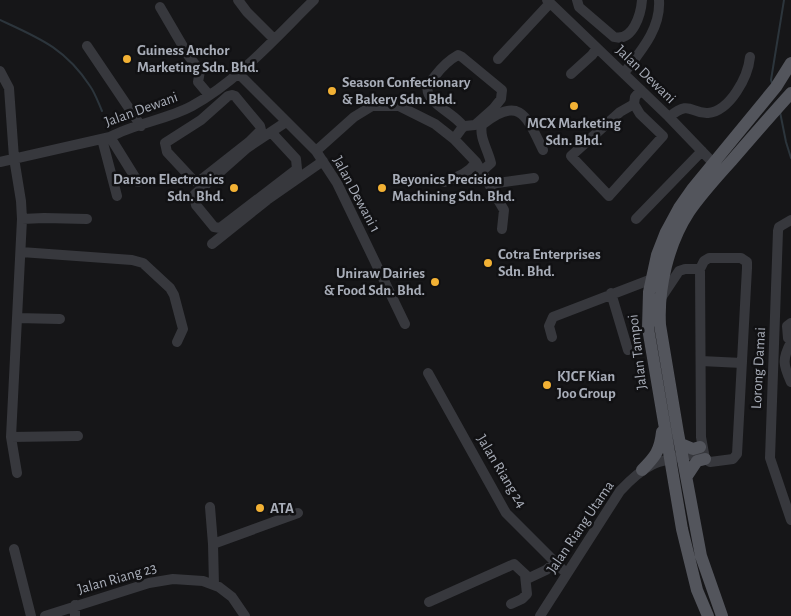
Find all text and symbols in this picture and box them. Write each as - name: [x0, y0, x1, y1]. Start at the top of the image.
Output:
- street label: Jalan Dewani: [613, 42, 678, 106]
- place label: Guiness Anchor Marketing Sdn. Bhd.: [137, 43, 259, 75]
- marker: Guiness Anchor Marketing Sdn. Bhd.: [121, 53, 133, 65]
- place label: Season Confectionary & Bakery Sdn. Bhd.: [342, 75, 471, 107]
- marker: Season Confectionary & Bakery Sdn. Bhd.: [326, 85, 338, 97]
- street label: Jalan Dewani: [103, 89, 180, 130]
- marker: MCX Marketing Sdn. Bhd.: [568, 100, 580, 112]
- place label: MCX Marketing Sdn. Bhd.: [527, 116, 622, 148]
- street label: Jalan Dewani 1: [330, 154, 383, 235]
- place label: Darson Electronics Sdn. Bhd.: [113, 172, 224, 204]
- place label: Beyonics Precision Machining Sdn. Bhd.: [392, 172, 515, 204]
- marker: Darson Electronics Sdn. Bhd.: [228, 182, 240, 194]
- marker: Beyonics Precision Machining Sdn. Bhd.: [376, 182, 388, 194]
- place label: Cotra Enterprises Sdn. Bhd.: [498, 247, 601, 279]
- marker: Cotra Enterprises Sdn. Bhd.: [482, 257, 494, 269]
- place label: Uniraw Dairies & Food Sdn. Bhd.: [324, 266, 425, 298]
- marker: Uniraw Dairies & Food Sdn. Bhd.: [429, 276, 441, 288]
- street label: Jalan Tampoi: [625, 313, 650, 390]
- street label: Lorong Damai: [749, 327, 768, 409]
- place label: KJCF Kian Joo Group: [557, 369, 616, 401]
- marker: KJCF Kian Joo Group: [541, 379, 553, 391]
- street label: Jalan Riang 24: [474, 432, 529, 510]
- street label: Jalan Riang Utama: [544, 478, 617, 576]
- place label: ATA: [270, 501, 294, 516]
- marker: ATA: [254, 502, 266, 514]
- street label: Jalan Riang 23: [76, 560, 158, 597]

